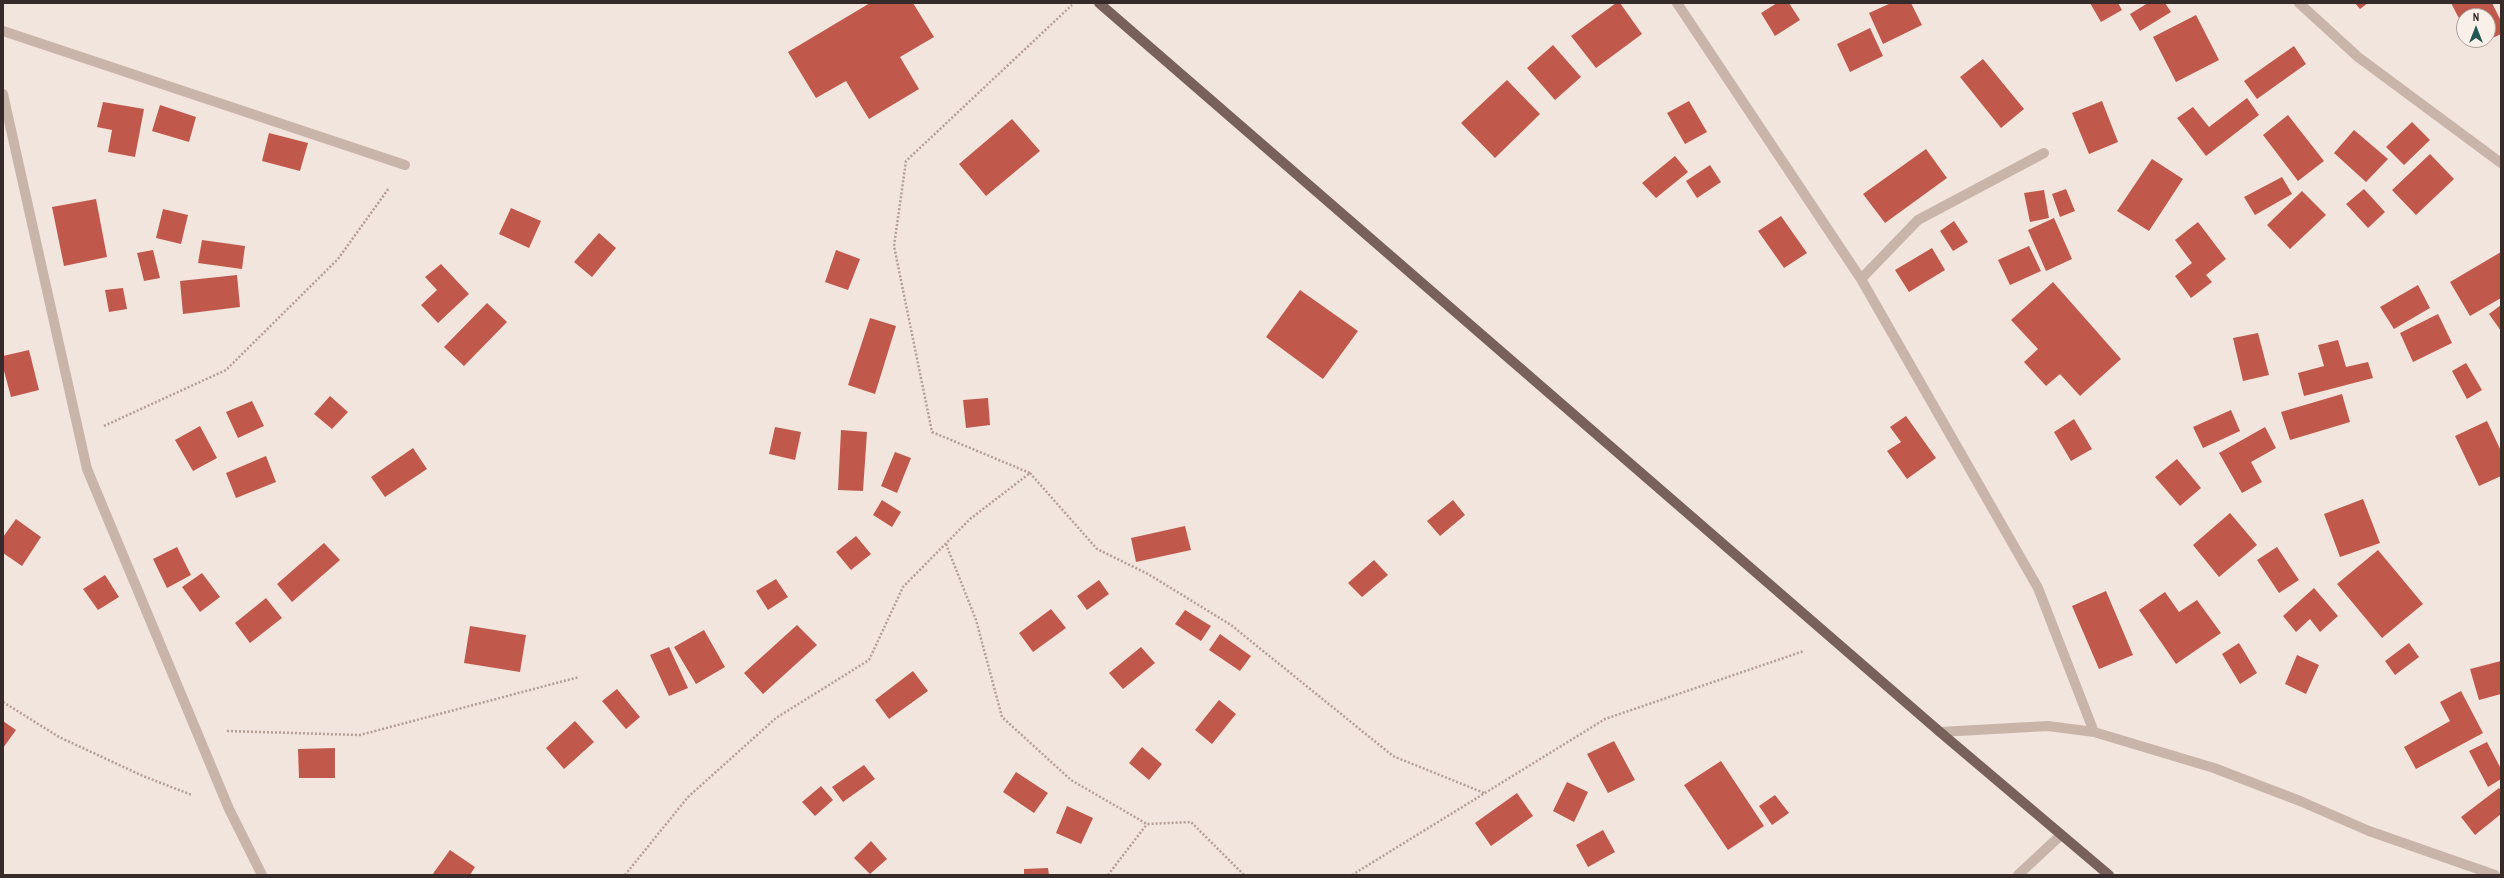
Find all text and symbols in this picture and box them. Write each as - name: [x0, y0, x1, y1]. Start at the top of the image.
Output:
- north arrow: [2456, 8, 2496, 48]
- text: N: [2473, 10, 2479, 24]

